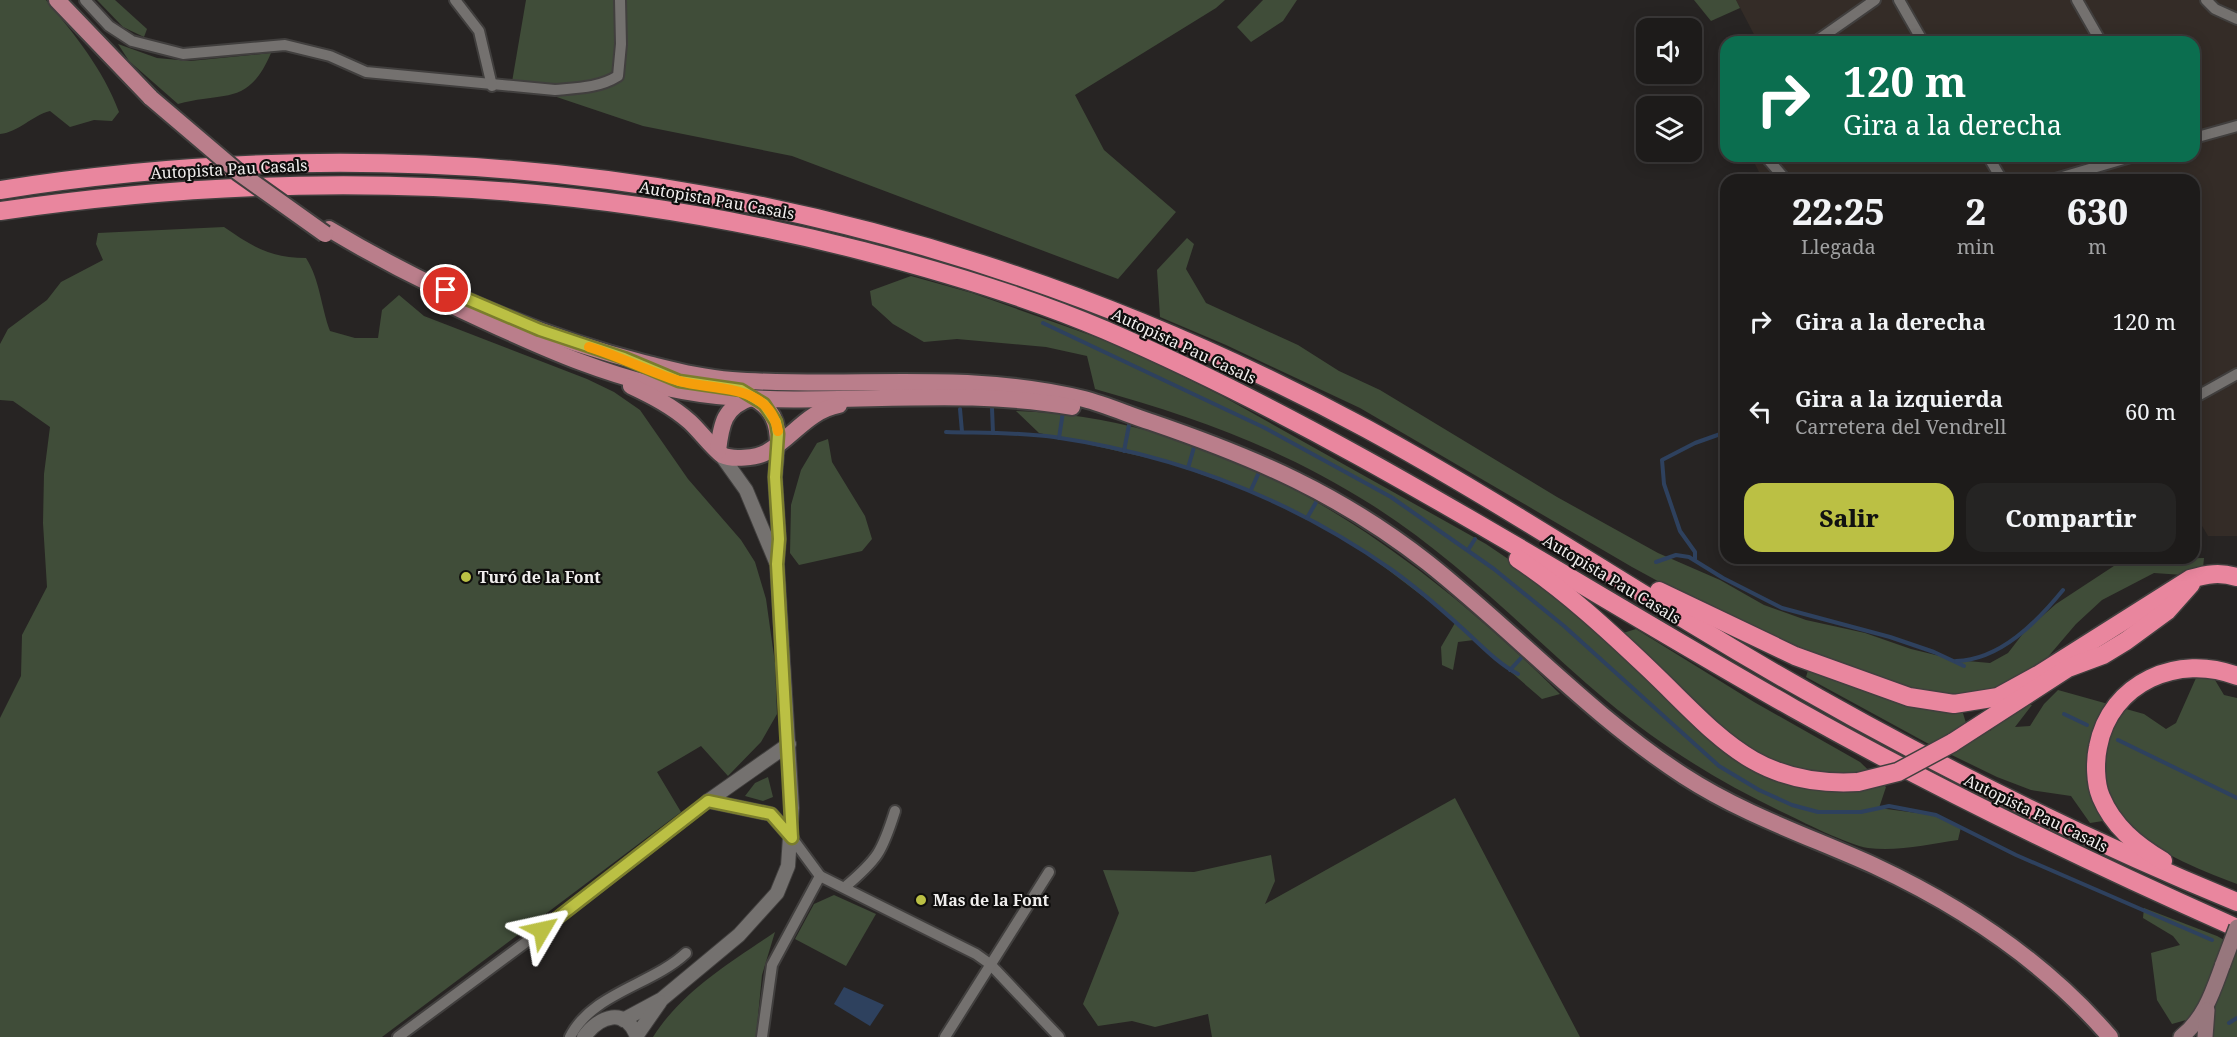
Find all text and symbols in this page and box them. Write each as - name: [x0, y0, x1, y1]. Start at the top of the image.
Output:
- map controls: [1636, 18, 1702, 162]
- button: sound: [1636, 18, 1702, 84]
- text: 120 m: [1843, 52, 1967, 109]
- icon: right: [1744, 60, 1822, 138]
- button: layers: [1636, 96, 1702, 162]
- text: Gira a la derecha: [1843, 106, 2062, 143]
- street label: Autopista Pau Casals: [150, 154, 308, 184]
- street label: Autopista Pau Casals: [638, 176, 796, 224]
- text: 22:25: [1792, 187, 1885, 236]
- text: 2: [1966, 187, 1986, 236]
- text: 630: [2067, 187, 2128, 236]
- text: Llegada: [1801, 233, 1876, 260]
- text: min: [1957, 233, 1995, 260]
- text: m: [2088, 233, 2107, 260]
- pin: [420, 264, 471, 315]
- icon: arrive: [429, 273, 462, 306]
- street label: Autopista Pau Casals: [1108, 303, 1260, 389]
- icon: right: [1744, 305, 1777, 338]
- text: Gira a la derecha: [1795, 306, 1986, 336]
- text: 120 m: [2113, 306, 2176, 336]
- text: Gira a la izquierda: [1795, 383, 2003, 413]
- icon: left: [1744, 395, 1777, 428]
- text: 60 m: [2125, 396, 2176, 426]
- text: Carretera del Vendrell: [1795, 413, 2006, 440]
- button: Salir: [1744, 483, 1954, 552]
- button: Compartir: [1966, 483, 2176, 552]
- street label: Autopista Pau Casals: [1539, 529, 1685, 629]
- place label: Turó de la Font: [478, 566, 601, 588]
- marker: Turó de la Font: [459, 570, 473, 584]
- street label: Autopista Pau Casals: [1961, 769, 2111, 857]
- place label: Mas de la Font: [933, 889, 1050, 911]
- marker: Mas de la Font: [914, 893, 928, 907]
- position arrow: [510, 898, 574, 962]

